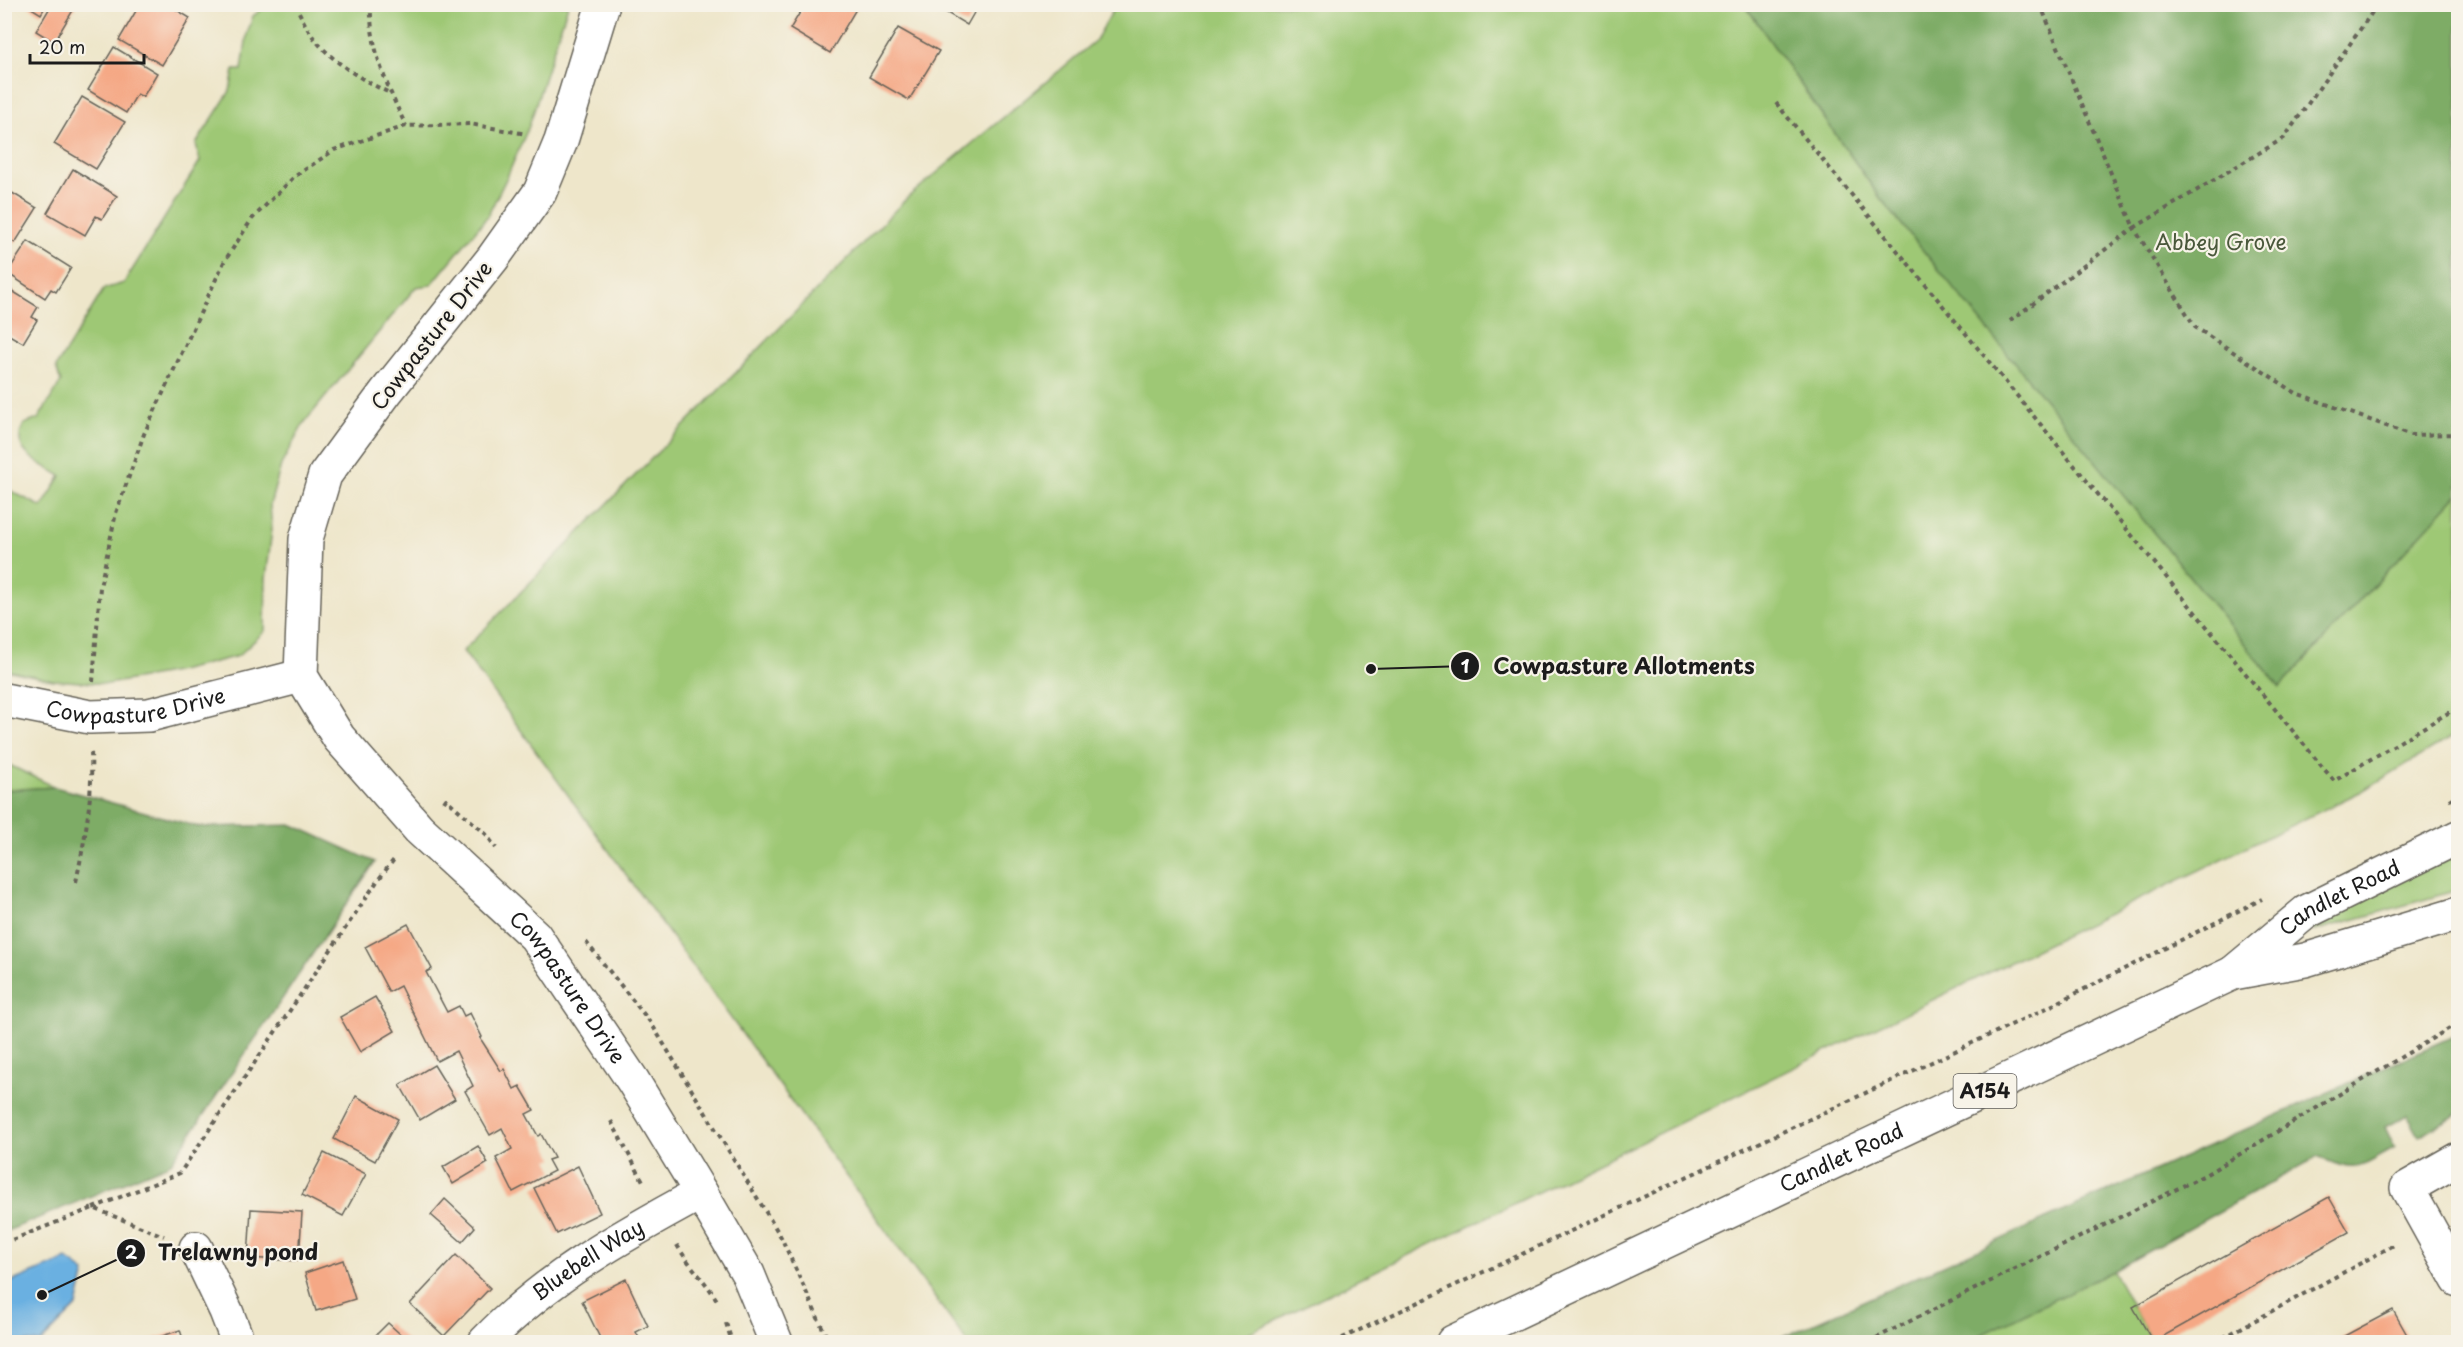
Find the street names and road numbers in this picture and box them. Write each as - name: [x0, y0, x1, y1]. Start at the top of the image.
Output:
- street label: Cowpasture Drive: [362, 253, 499, 416]
- street label: Cowpasture Drive: [43, 678, 228, 731]
- street label: Candlet Road: [2271, 850, 2405, 943]
- street label: Cowpasture Drive: [503, 902, 635, 1069]
- road number: A154: [1954, 1074, 2016, 1108]
- street label: Candlet Road: [1773, 1113, 1908, 1200]
- street label: Bluebell Way: [524, 1210, 649, 1307]

